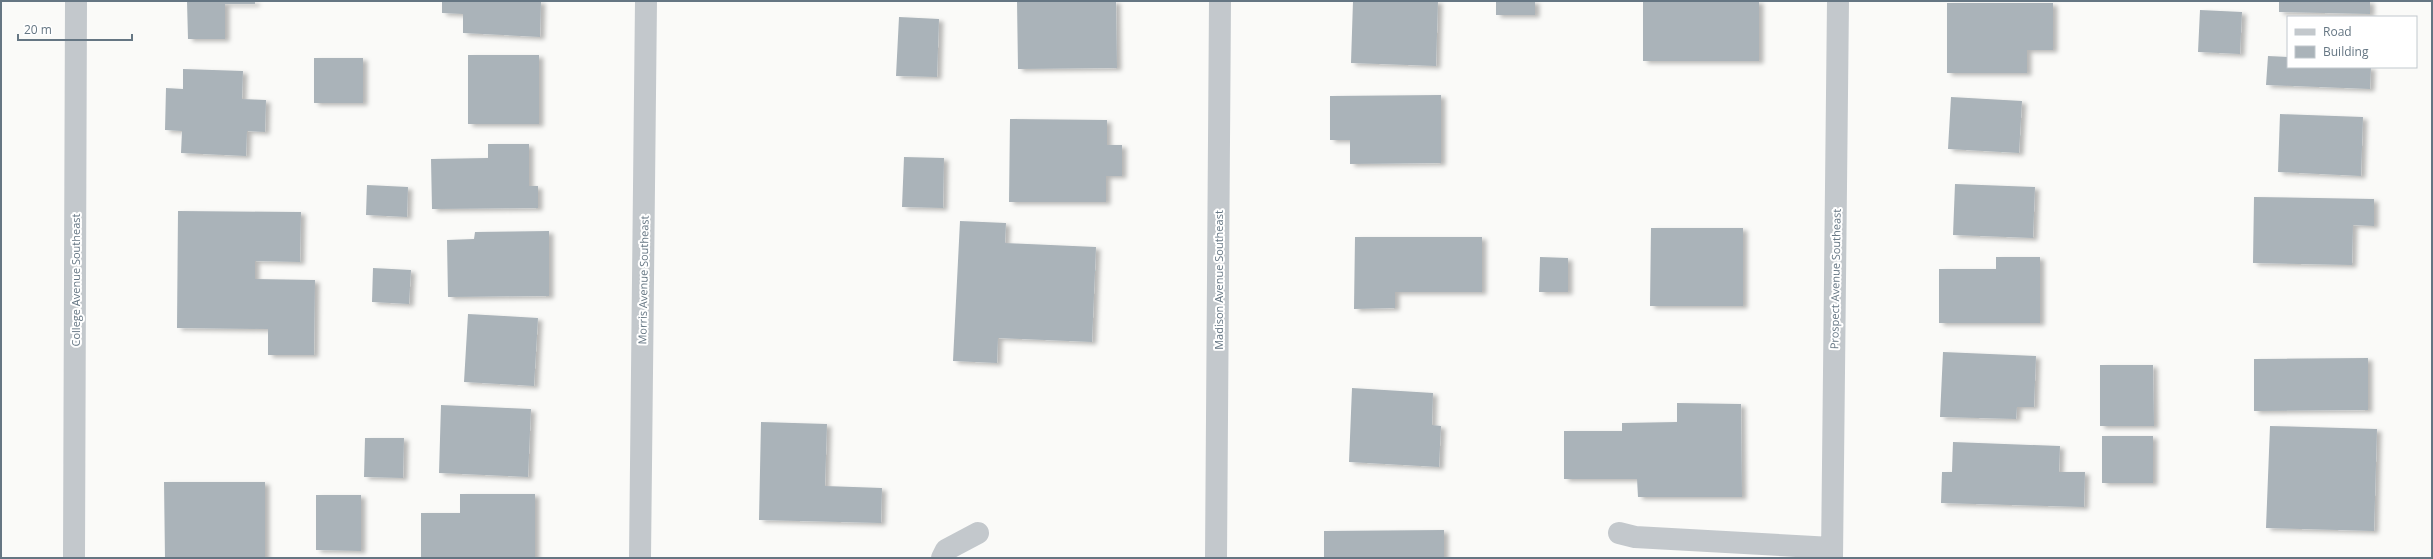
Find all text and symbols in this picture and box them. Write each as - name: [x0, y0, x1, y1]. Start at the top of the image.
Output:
- scale bar: [18, 16, 132, 42]
- legend: [2287, 16, 2417, 68]
- text: 20 m: [24, 21, 52, 38]
- text: Road: [2323, 23, 2352, 40]
- text: Building: [2323, 43, 2369, 60]
- street label: Prospect Avenue Southeast: [1826, 209, 1844, 349]
- street label: Madison Avenue Southeast: [1211, 210, 1226, 350]
- street label: College Avenue Southeast: [68, 213, 83, 346]
- street label: Morris Avenue Southeast: [634, 215, 652, 345]

